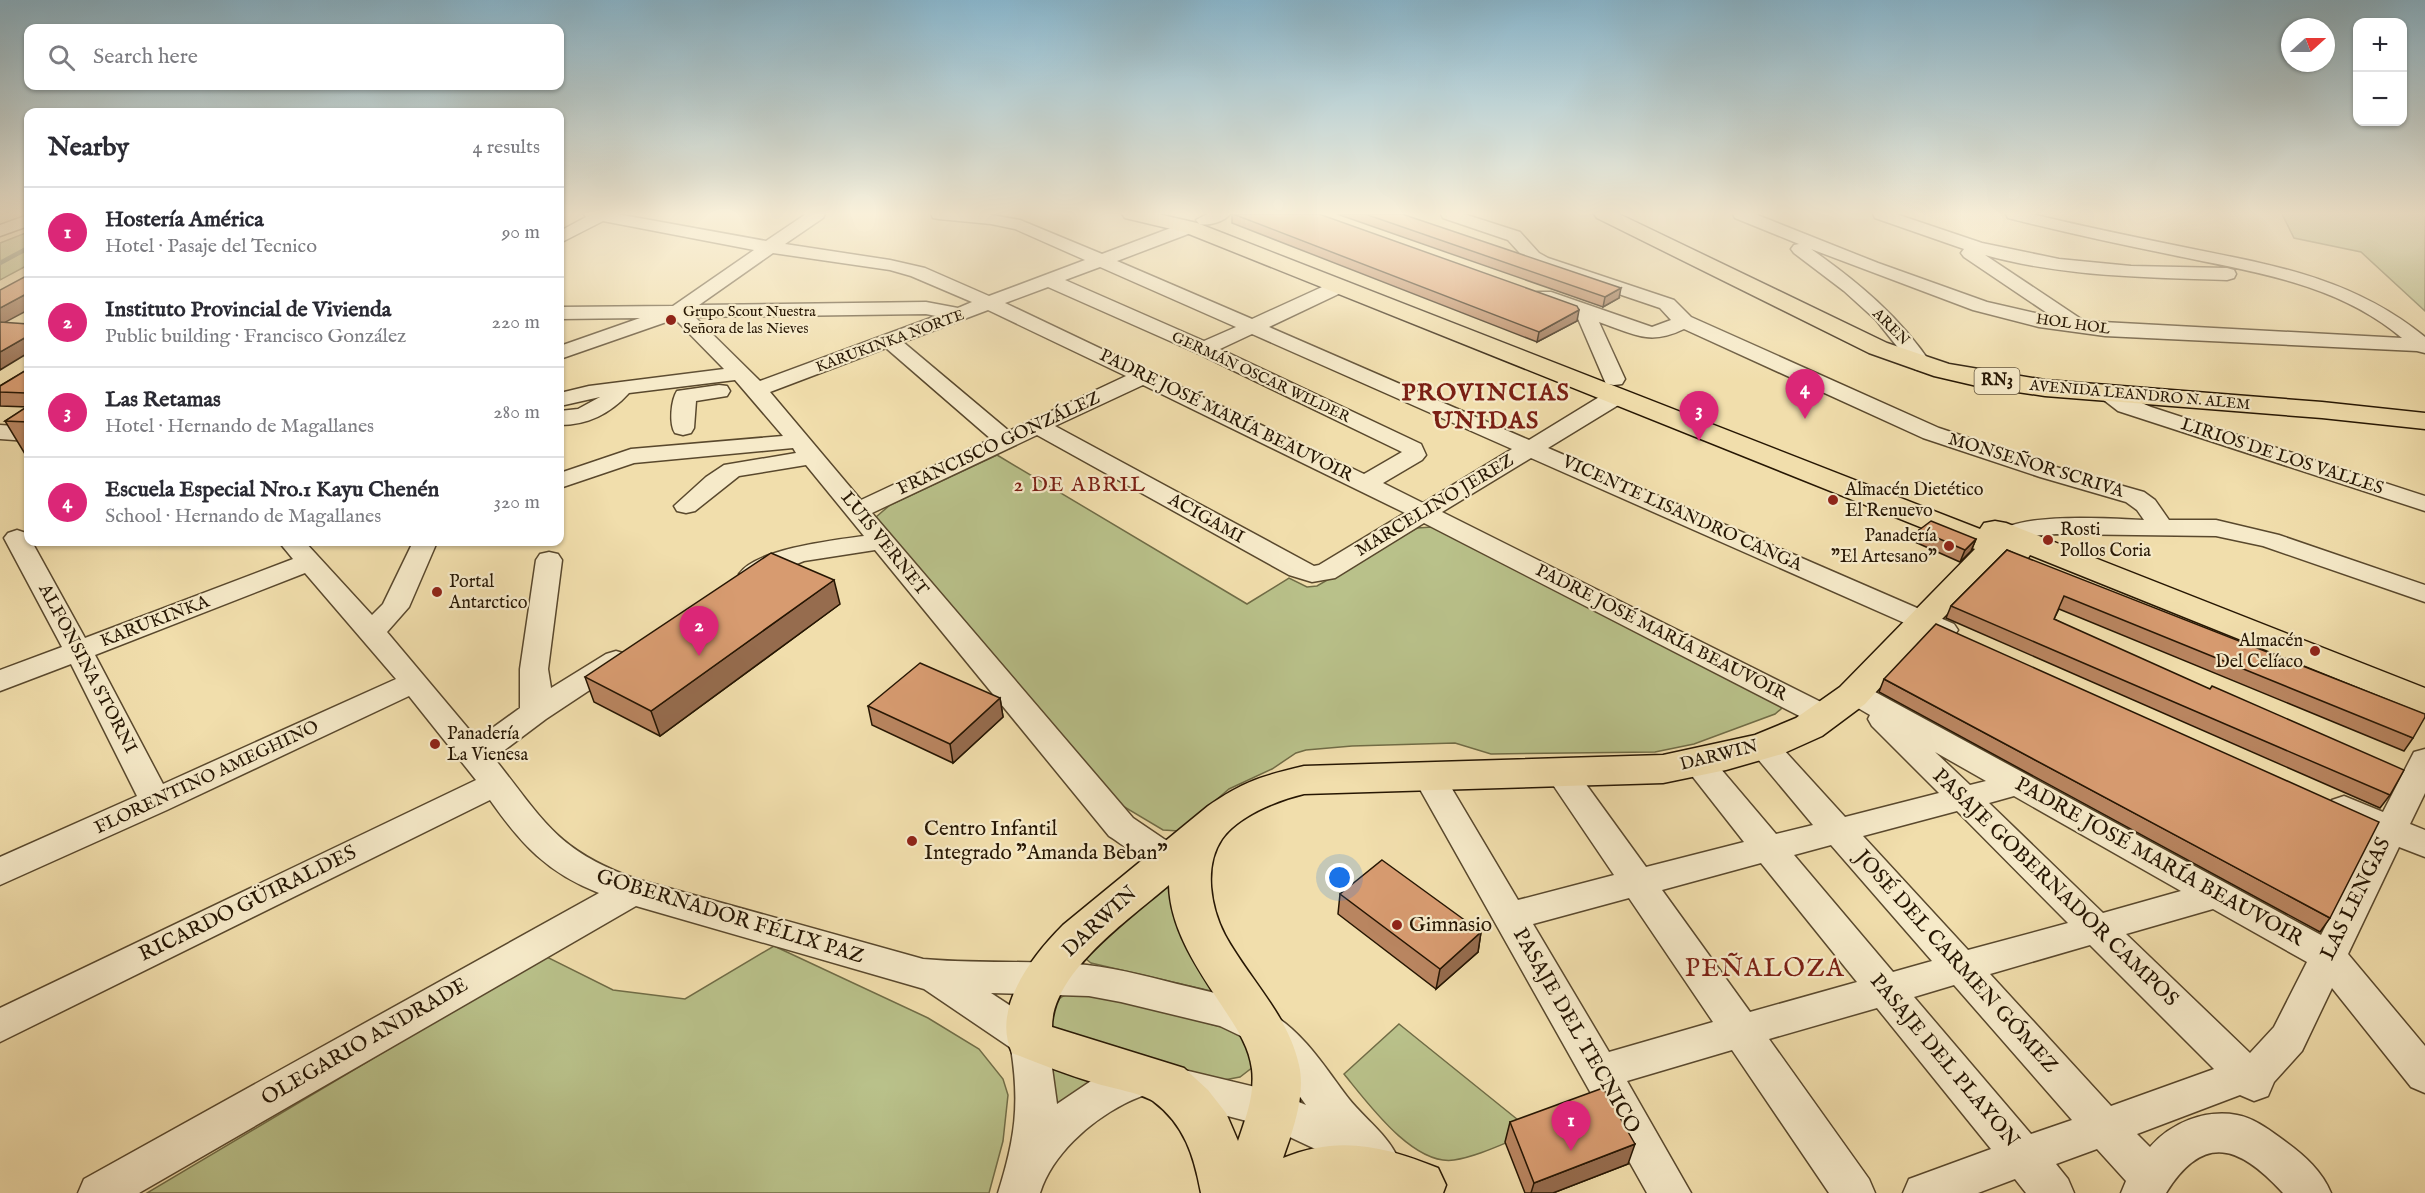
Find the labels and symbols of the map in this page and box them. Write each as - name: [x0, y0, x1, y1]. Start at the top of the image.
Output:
- north arrow: [2281, 18, 2335, 72]
- place label: Grupo Scout Nuestra Señora de las Nieves: [683, 302, 816, 338]
- street label: AREN: [1868, 304, 1914, 350]
- street label: KARUKINKA NORTE: [813, 305, 967, 377]
- street label: HOL HOL: [2035, 309, 2112, 339]
- marker: Grupo Scout Nuestra Señora de las Nieves: [664, 313, 678, 327]
- street label: GERMÁN OSCAR WILDER: [1169, 327, 1354, 427]
- street label: PADRE JOSÉ MARÍA BEAUVOIR: [1095, 343, 1359, 488]
- road number: RN3: [1974, 368, 2020, 394]
- pin: 4: [1786, 370, 1824, 419]
- street label: AVENIDA LEANDRO N. ALEM: [2028, 376, 2251, 414]
- district label: PROVINCIAS UNIDAS: [1402, 378, 1570, 437]
- street label: FRANCISCO GONZÁLEZ: [893, 385, 1105, 501]
- pin: 3: [1680, 392, 1718, 441]
- street label: LIRIOS DE LOS VALLES: [2178, 413, 2386, 501]
- street label: MONSEÑOR SCRIVA: [1945, 426, 2128, 504]
- street label: MARCELINO JEREZ: [1351, 449, 1519, 562]
- street label: VICENTE LISANDRO CANGA: [1558, 450, 1806, 578]
- district label: 2 DE ABRIL: [1014, 472, 1146, 499]
- place label: Almacén Dietético El Renuevo: [1844, 479, 1984, 523]
- street label: LUIS VERNET: [835, 487, 933, 601]
- street label: ACIGAMI: [1163, 488, 1248, 549]
- marker: Almacén Dietético El Renuevo: [1826, 493, 1840, 507]
- place label: Rosti Pollos Coria: [2060, 519, 2151, 563]
- place label: Panadería "El Artesano": [1831, 525, 1937, 569]
- marker: Rosti Pollos Coria: [2041, 533, 2055, 547]
- marker: Panadería "El Artesano": [1942, 539, 1956, 553]
- street label: PADRE JOSÉ MARÍA BEAUVOIR: [1531, 558, 1793, 707]
- place label: Portal Antarctico: [448, 571, 528, 615]
- street label: ALFONSINA STORNI: [32, 579, 142, 758]
- marker: Portal Antarctico: [430, 585, 444, 599]
- street label: KARUKINKA: [97, 590, 214, 653]
- pin: 2: [680, 606, 718, 656]
- place label: Almacén Del Celíaco: [2215, 630, 2303, 674]
- marker: Almacén Del Celíaco: [2308, 644, 2322, 658]
- street label: FLORENTINO AMEGHINO: [91, 716, 323, 840]
- place label: Panadería La Vienesa: [447, 723, 528, 767]
- street label: DARWIN: [1678, 735, 1761, 777]
- marker: Panadería La Vienesa: [428, 737, 442, 751]
- street label: PASAJE GOBERNADOR CAMPOS: [1926, 763, 2184, 1013]
- street label: PADRE JOSÉ MARÍA BEAUVOIR: [2010, 770, 2309, 953]
- place label: Centro Infantil Integrado "Amanda Beban": [924, 816, 1168, 867]
- street label: LAS LENGAS: [2315, 833, 2397, 965]
- marker: Centro Infantil Integrado "Amanda Beban": [905, 834, 919, 848]
- street label: RICARDO GÜIRALDES: [135, 840, 361, 968]
- street label: JOSÉ DEL CARMEN GÓMEZ: [1847, 843, 2064, 1079]
- street label: GOBERNADOR FÉLIX PAZ: [593, 862, 868, 971]
- your location: [1325, 863, 1354, 892]
- street label: DARWIN: [1057, 880, 1143, 964]
- place label: Gimnasio: [1409, 912, 1492, 939]
- marker: Gimnasio: [1390, 918, 1404, 932]
- street label: PASAJE DEL TECNICO: [1506, 923, 1646, 1139]
- district label: PEÑALOZA: [1685, 952, 1845, 985]
- street label: PASAJE DEL PLAYON: [1863, 968, 2025, 1154]
- street label: OLEGARIO ANDRADE: [257, 972, 473, 1112]
- pin: 1: [1552, 1102, 1590, 1151]

